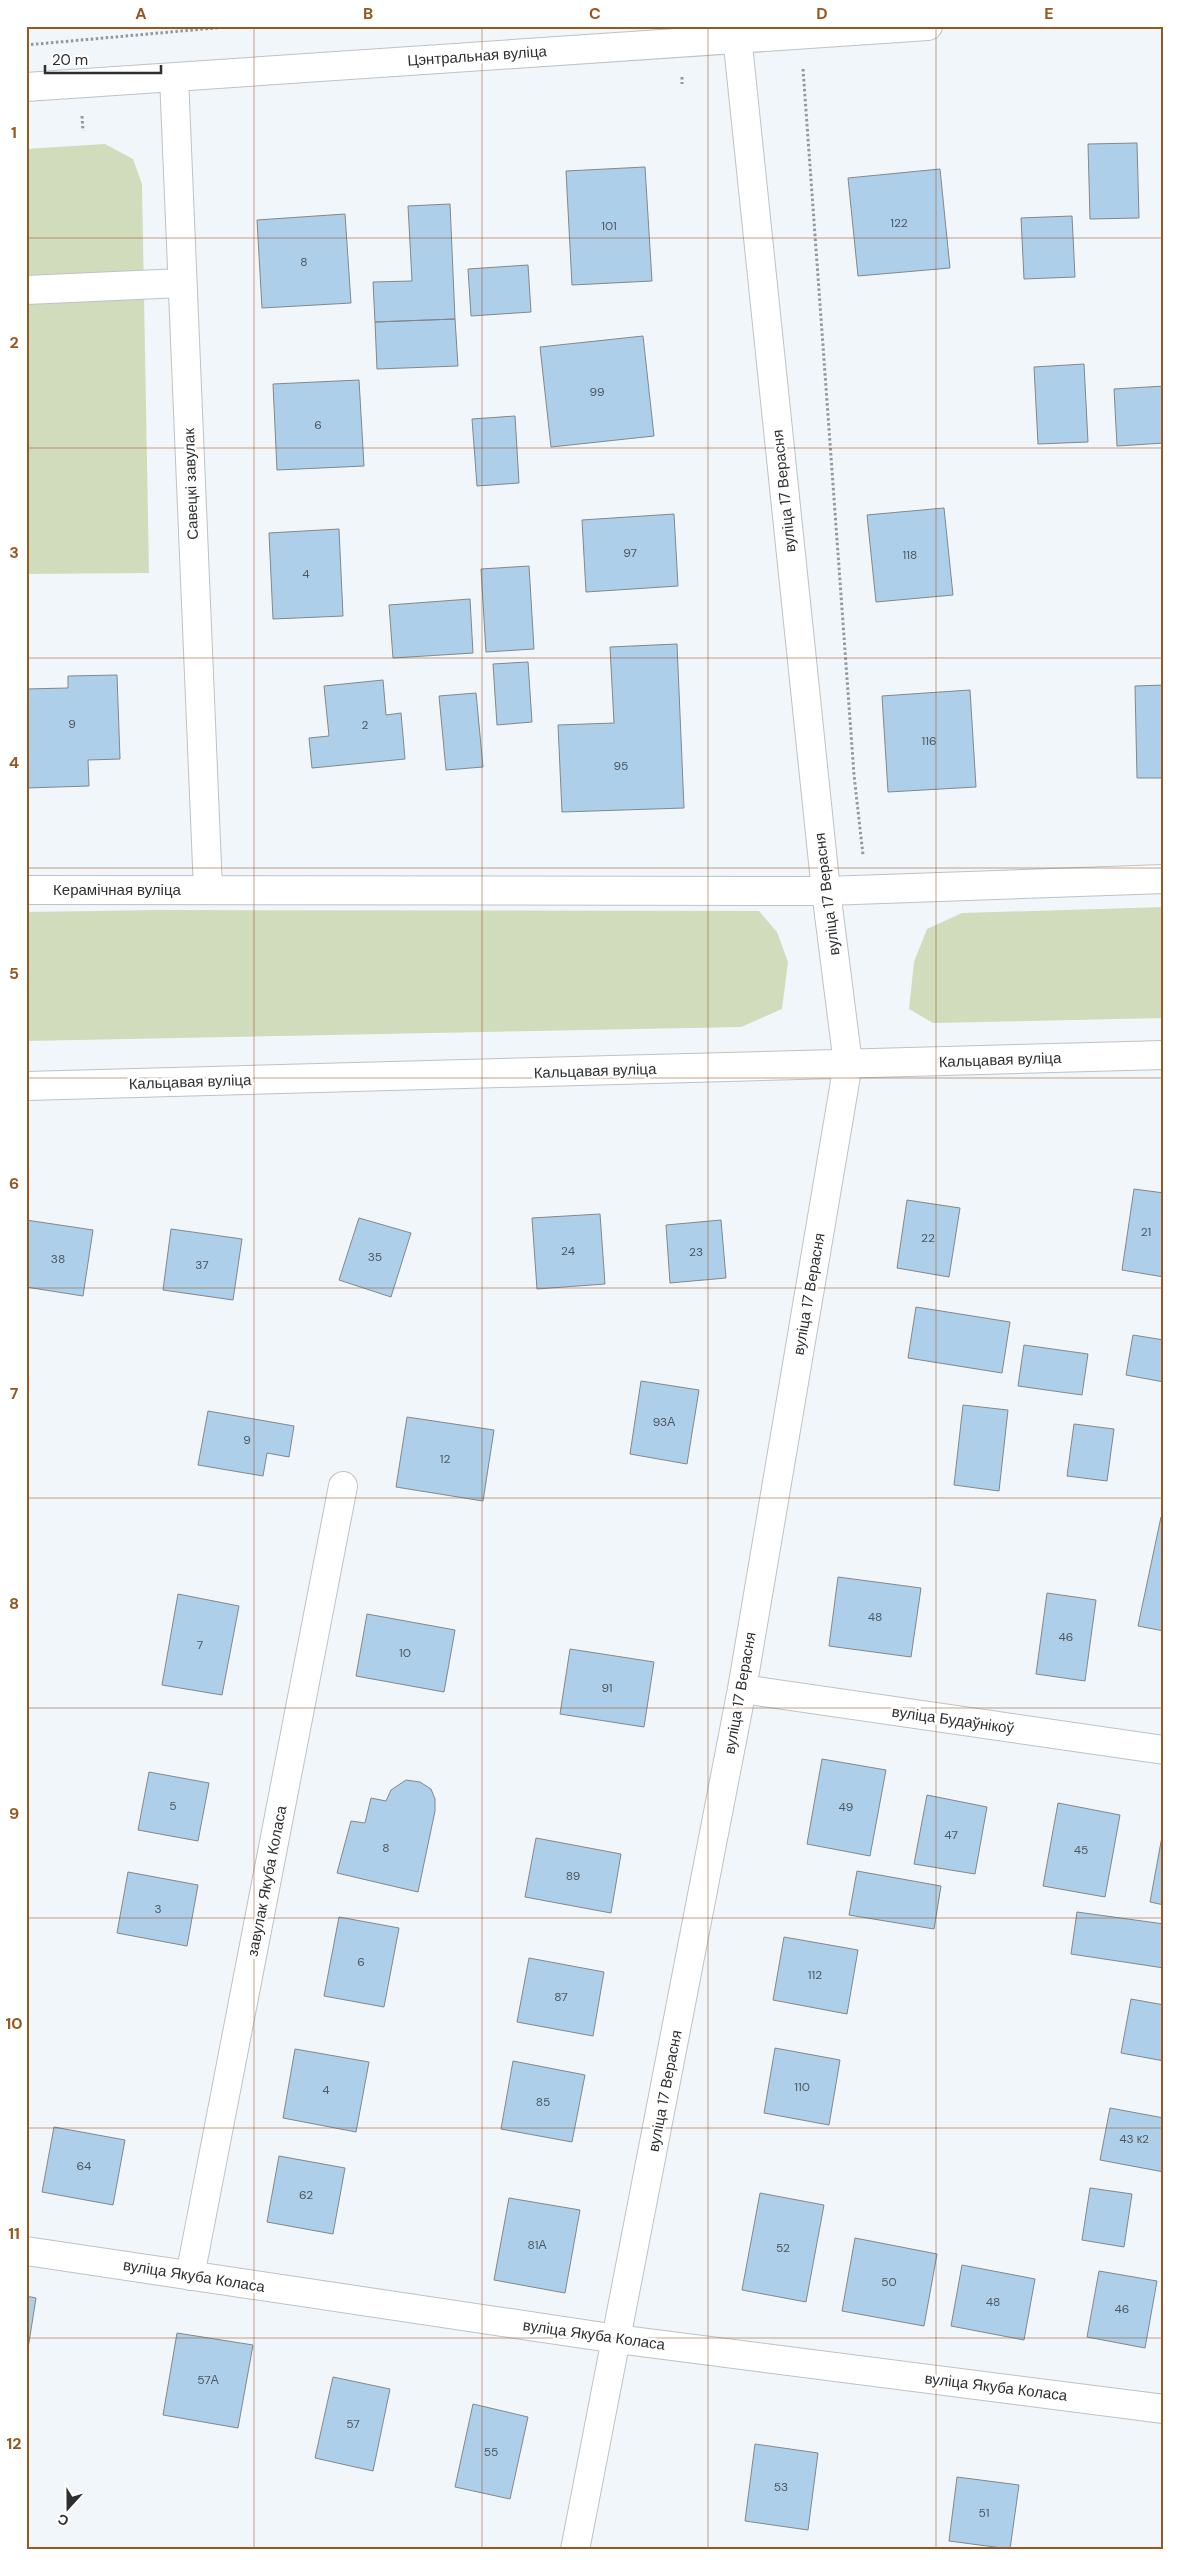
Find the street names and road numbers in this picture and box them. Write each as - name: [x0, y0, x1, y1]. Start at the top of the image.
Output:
- street label: Цэнтральная вуліца: [407, 41, 548, 71]
- street label: Савецкі завулак: [179, 427, 203, 540]
- street label: вуліца 17 Верасня: [768, 429, 800, 553]
- street label: вуліца 17 Верасня: [810, 832, 844, 956]
- street label: Керамічная вуліца: [53, 880, 182, 900]
- street label: Кальцавая вуліца: [938, 1048, 1062, 1072]
- street label: Кальцавая вуліца: [533, 1059, 657, 1083]
- street label: Кальцавая вуліца: [128, 1070, 252, 1094]
- street label: вуліца 17 Верасня: [788, 1231, 830, 1357]
- street label: вуліца 17 Верасня: [719, 1630, 761, 1756]
- street label: вуліца Будаўнікоў: [891, 1702, 1016, 1739]
- street label: завулак Якуба Коласа: [243, 1803, 292, 1958]
- street label: вуліца 17 Верасня: [643, 2029, 687, 2153]
- street label: вуліца Якуба Коласа: [122, 2255, 267, 2297]
- street label: вуліца Якуба Коласа: [522, 2315, 667, 2355]
- street label: вуліца Якуба Коласа: [924, 2368, 1069, 2406]

